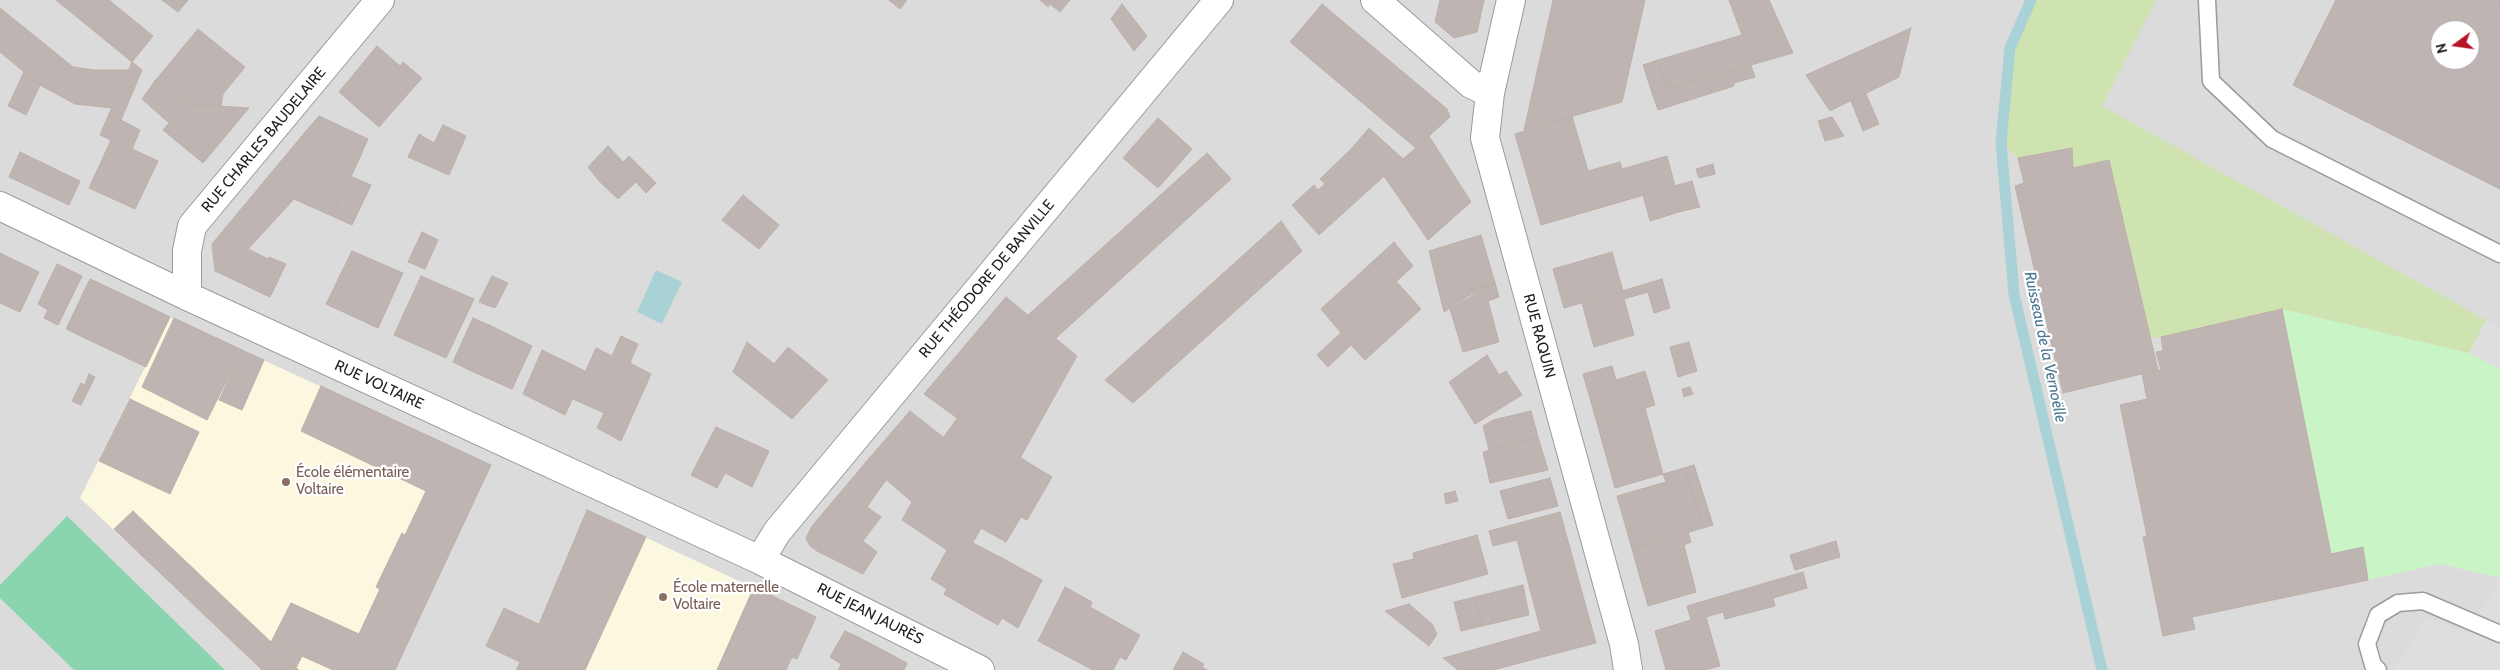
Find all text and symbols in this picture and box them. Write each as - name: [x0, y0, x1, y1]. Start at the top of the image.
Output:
- north arrow: [2430, 20, 2480, 70]
- text: N: [2431, 41, 2451, 55]
- street label: RUE CHARLES BAUDELAIRE: [198, 64, 330, 216]
- street label: RUE THÉODORE DE BANVILLE: [916, 196, 1058, 362]
- water label: Ruisseau de la Vernoëlle: [2020, 270, 2070, 424]
- street label: RUE RAQUIN: [1519, 292, 1559, 380]
- street label: RUE VOLTAIRE: [332, 357, 426, 413]
- place label: École élémentaire Voltaire: [296, 464, 409, 499]
- marker: École élémentaire Voltaire: [280, 476, 292, 488]
- place label: École maternelle Voltaire: [673, 579, 779, 614]
- street label: RUE JEAN JAURÈS: [814, 579, 926, 649]
- marker: École maternelle Voltaire: [657, 591, 669, 603]

